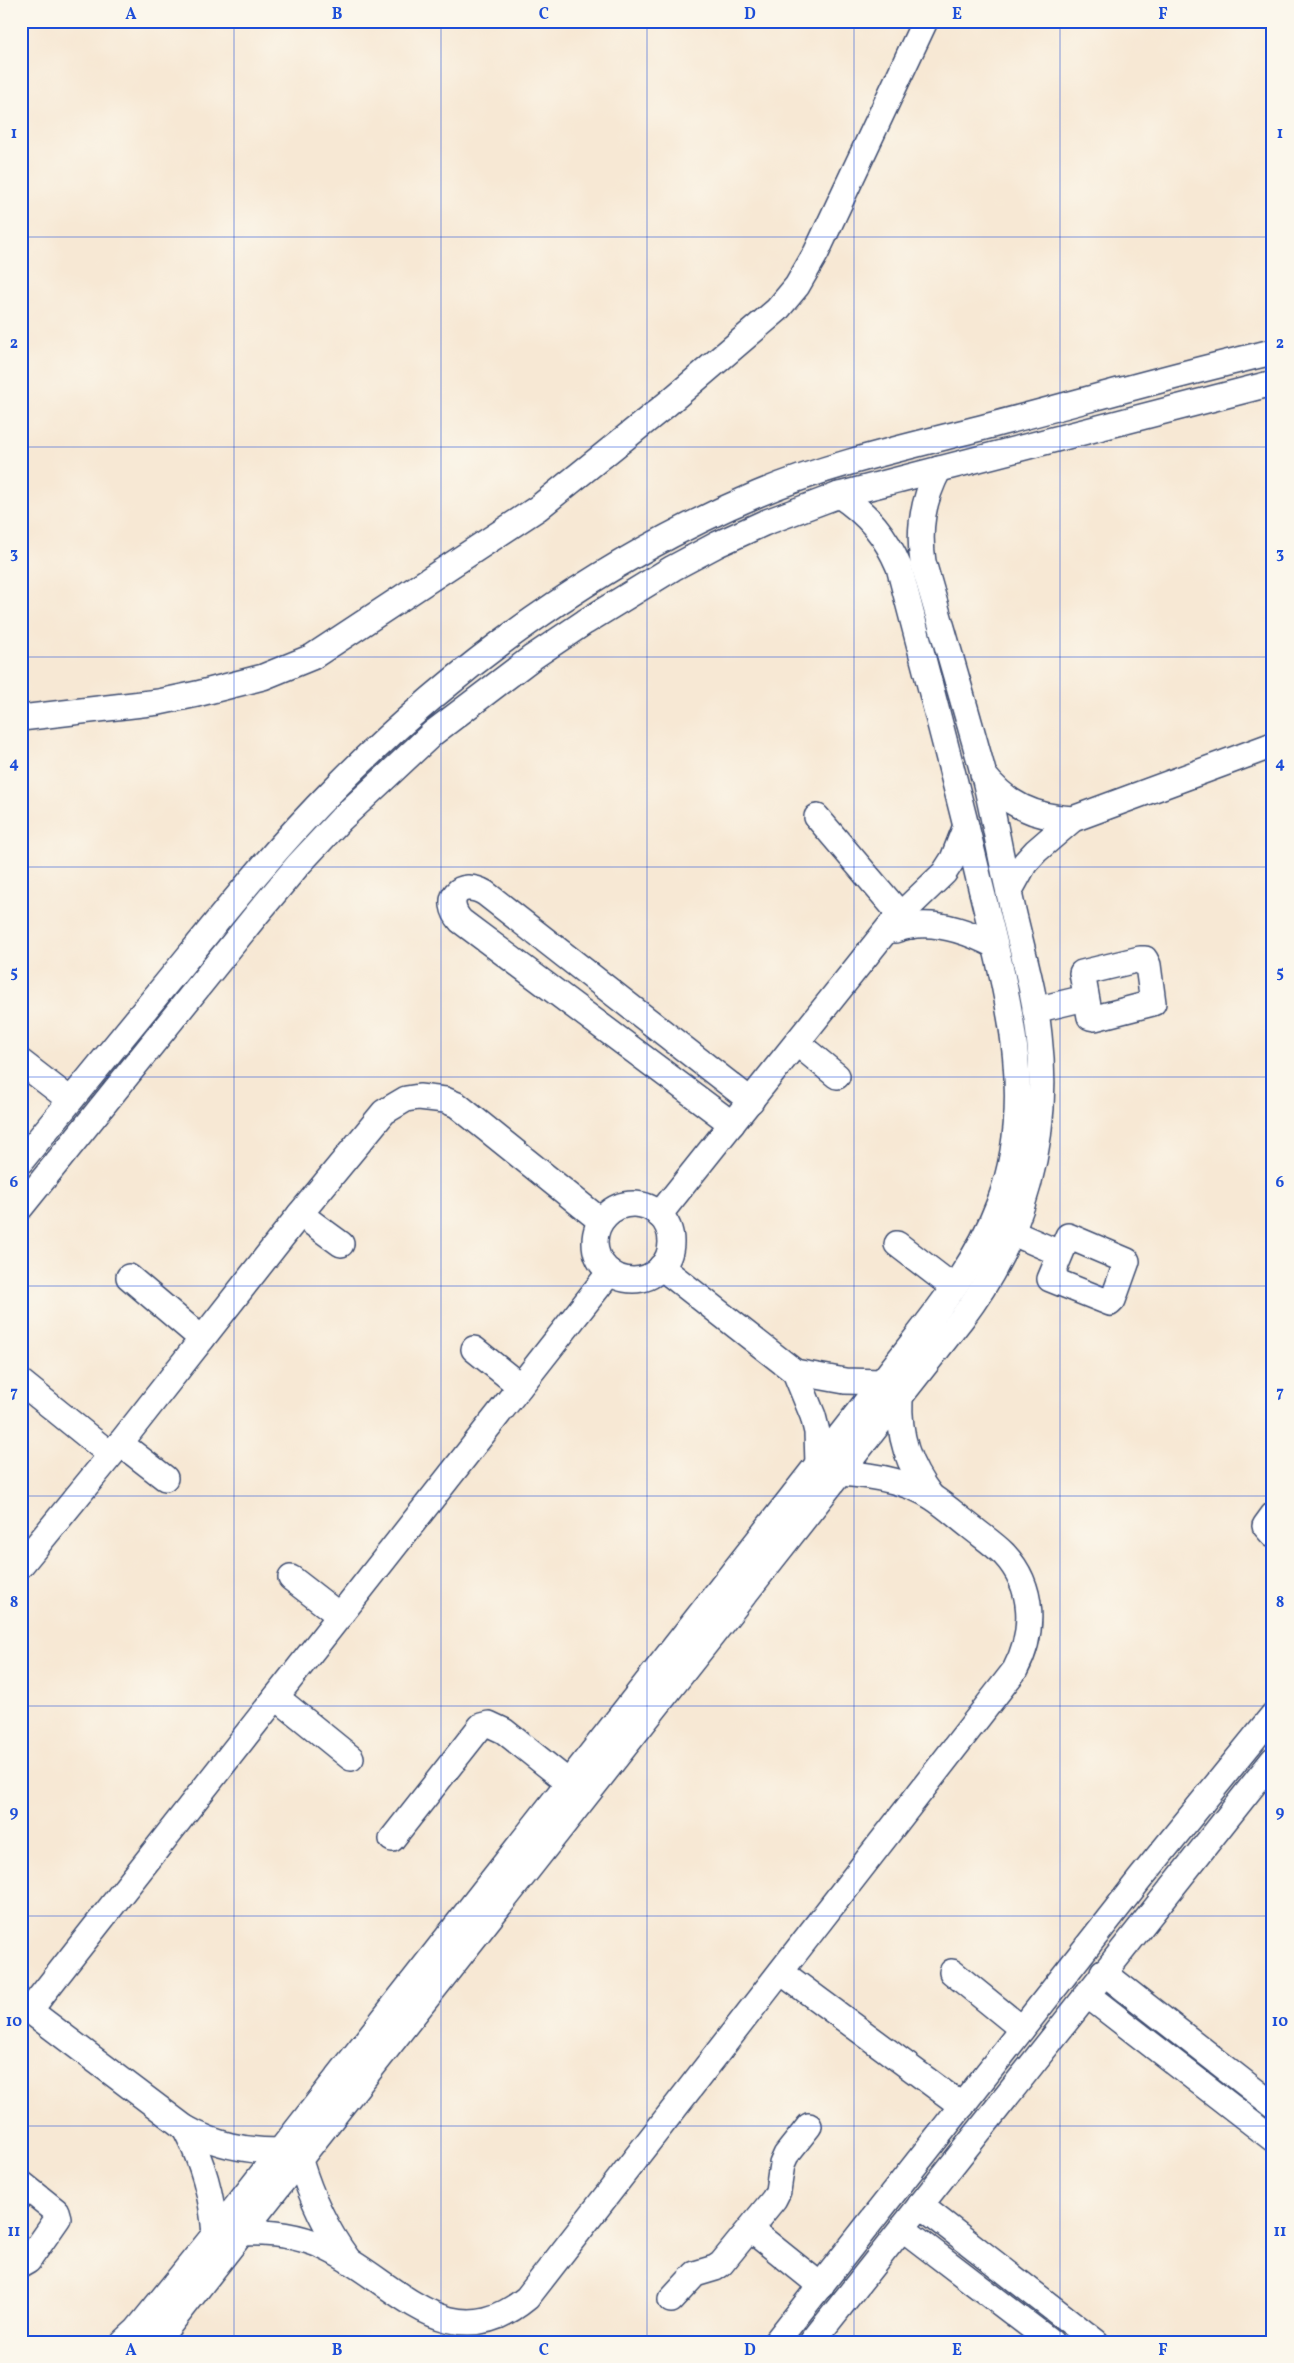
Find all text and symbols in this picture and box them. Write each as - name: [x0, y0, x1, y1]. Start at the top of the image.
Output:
- text: A: [125, 4, 137, 26]
- text: B: [332, 4, 343, 26]
- text: C: [539, 4, 549, 26]
- text: D: [744, 4, 756, 26]
- text: E: [952, 4, 962, 26]
- text: F: [1158, 4, 1168, 26]
- text: 1: [11, 123, 17, 145]
- text: 1: [1277, 123, 1283, 145]
- text: 2: [10, 333, 18, 355]
- text: 2: [1276, 333, 1284, 355]
- text: 3: [10, 543, 18, 565]
- text: 3: [1276, 543, 1284, 565]
- text: 4: [9, 753, 19, 775]
- text: 4: [1275, 753, 1285, 775]
- text: 5: [10, 962, 18, 984]
- text: 5: [1276, 962, 1284, 984]
- text: 6: [10, 1172, 19, 1194]
- text: 6: [1276, 1172, 1285, 1194]
- text: 7: [10, 1382, 18, 1404]
- text: 7: [1276, 1382, 1284, 1404]
- text: 8: [10, 1592, 18, 1614]
- text: 8: [1276, 1592, 1284, 1614]
- text: 9: [10, 1802, 19, 1824]
- text: 9: [1276, 1802, 1285, 1824]
- text: 10: [6, 2011, 22, 2033]
- text: 10: [1272, 2011, 1288, 2033]
- text: 11: [8, 2221, 20, 2243]
- text: 11: [1274, 2221, 1286, 2243]
- text: A: [125, 2340, 137, 2362]
- text: B: [332, 2340, 343, 2362]
- text: C: [539, 2340, 549, 2362]
- text: D: [744, 2340, 756, 2362]
- text: E: [952, 2340, 962, 2362]
- text: F: [1158, 2340, 1168, 2362]

